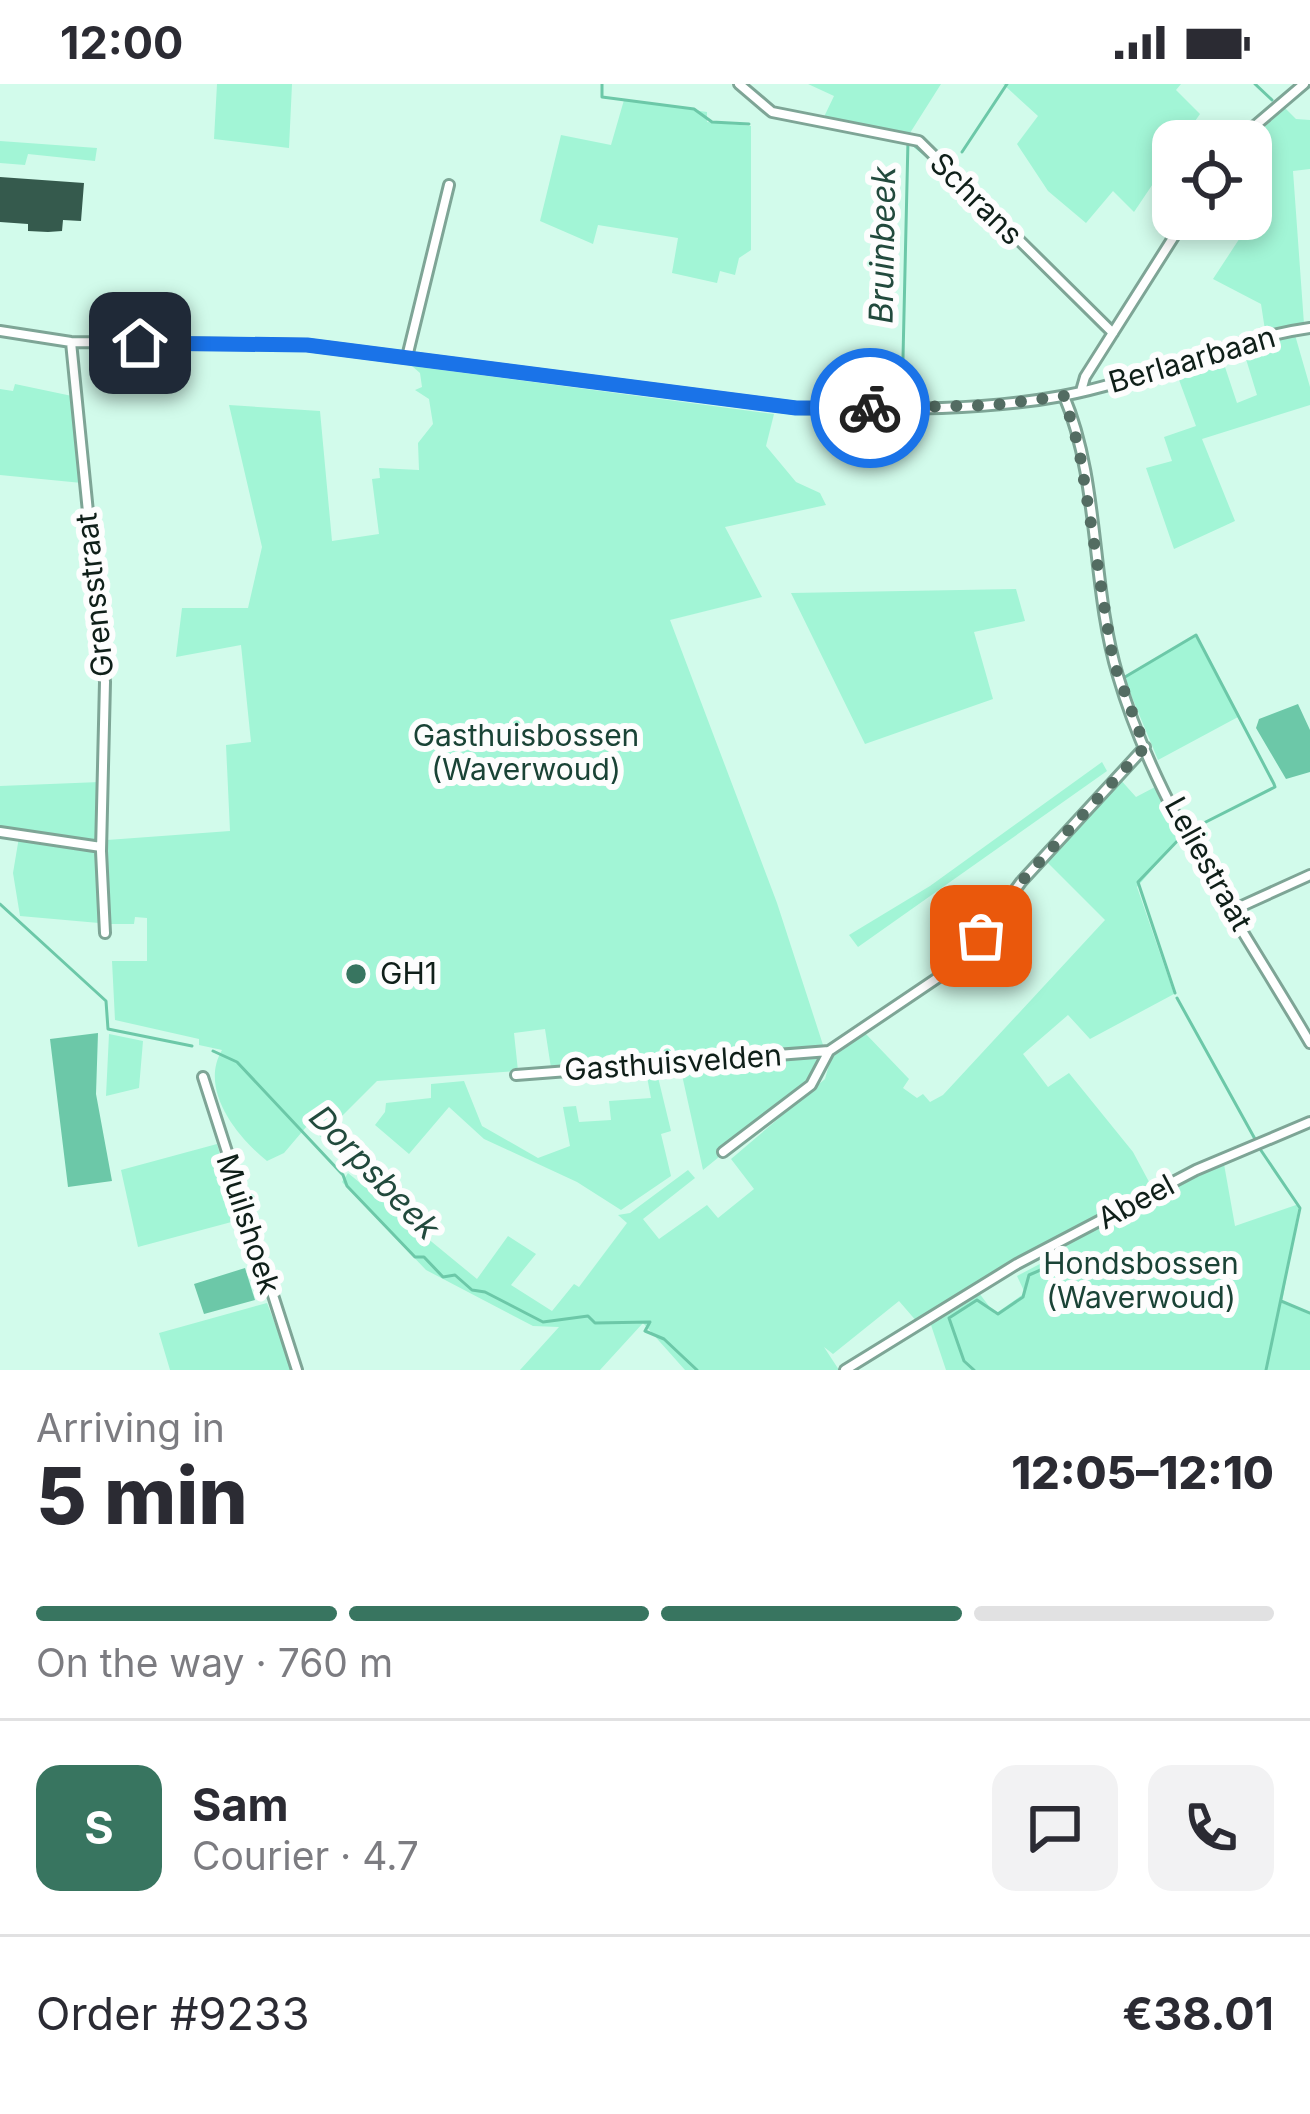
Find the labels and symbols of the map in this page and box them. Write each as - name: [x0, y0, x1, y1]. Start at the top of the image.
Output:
- street label: Schrans: [923, 145, 1030, 252]
- water label: Bruinbeek: [861, 165, 903, 324]
- pin: [89, 292, 191, 394]
- street label: Berlaarbaan: [1104, 318, 1279, 400]
- courier: [810, 348, 930, 468]
- street label: Grensstraat: [67, 511, 121, 679]
- park label: Gasthuisbossen (Waverwoud): [413, 717, 639, 787]
- street label: Leliestraat: [1158, 791, 1260, 937]
- pin: [930, 885, 1032, 987]
- place label: GH1: [380, 955, 437, 991]
- marker: GH1: [343, 961, 369, 987]
- street label: Gasthuisvelden: [563, 1036, 783, 1088]
- water label: Dorpsbeek: [301, 1097, 449, 1248]
- street label: Muilshoek: [209, 1149, 289, 1299]
- street label: Abeel: [1091, 1166, 1180, 1236]
- park label: Hondsbossen (Waverwoud): [1043, 1245, 1239, 1315]

